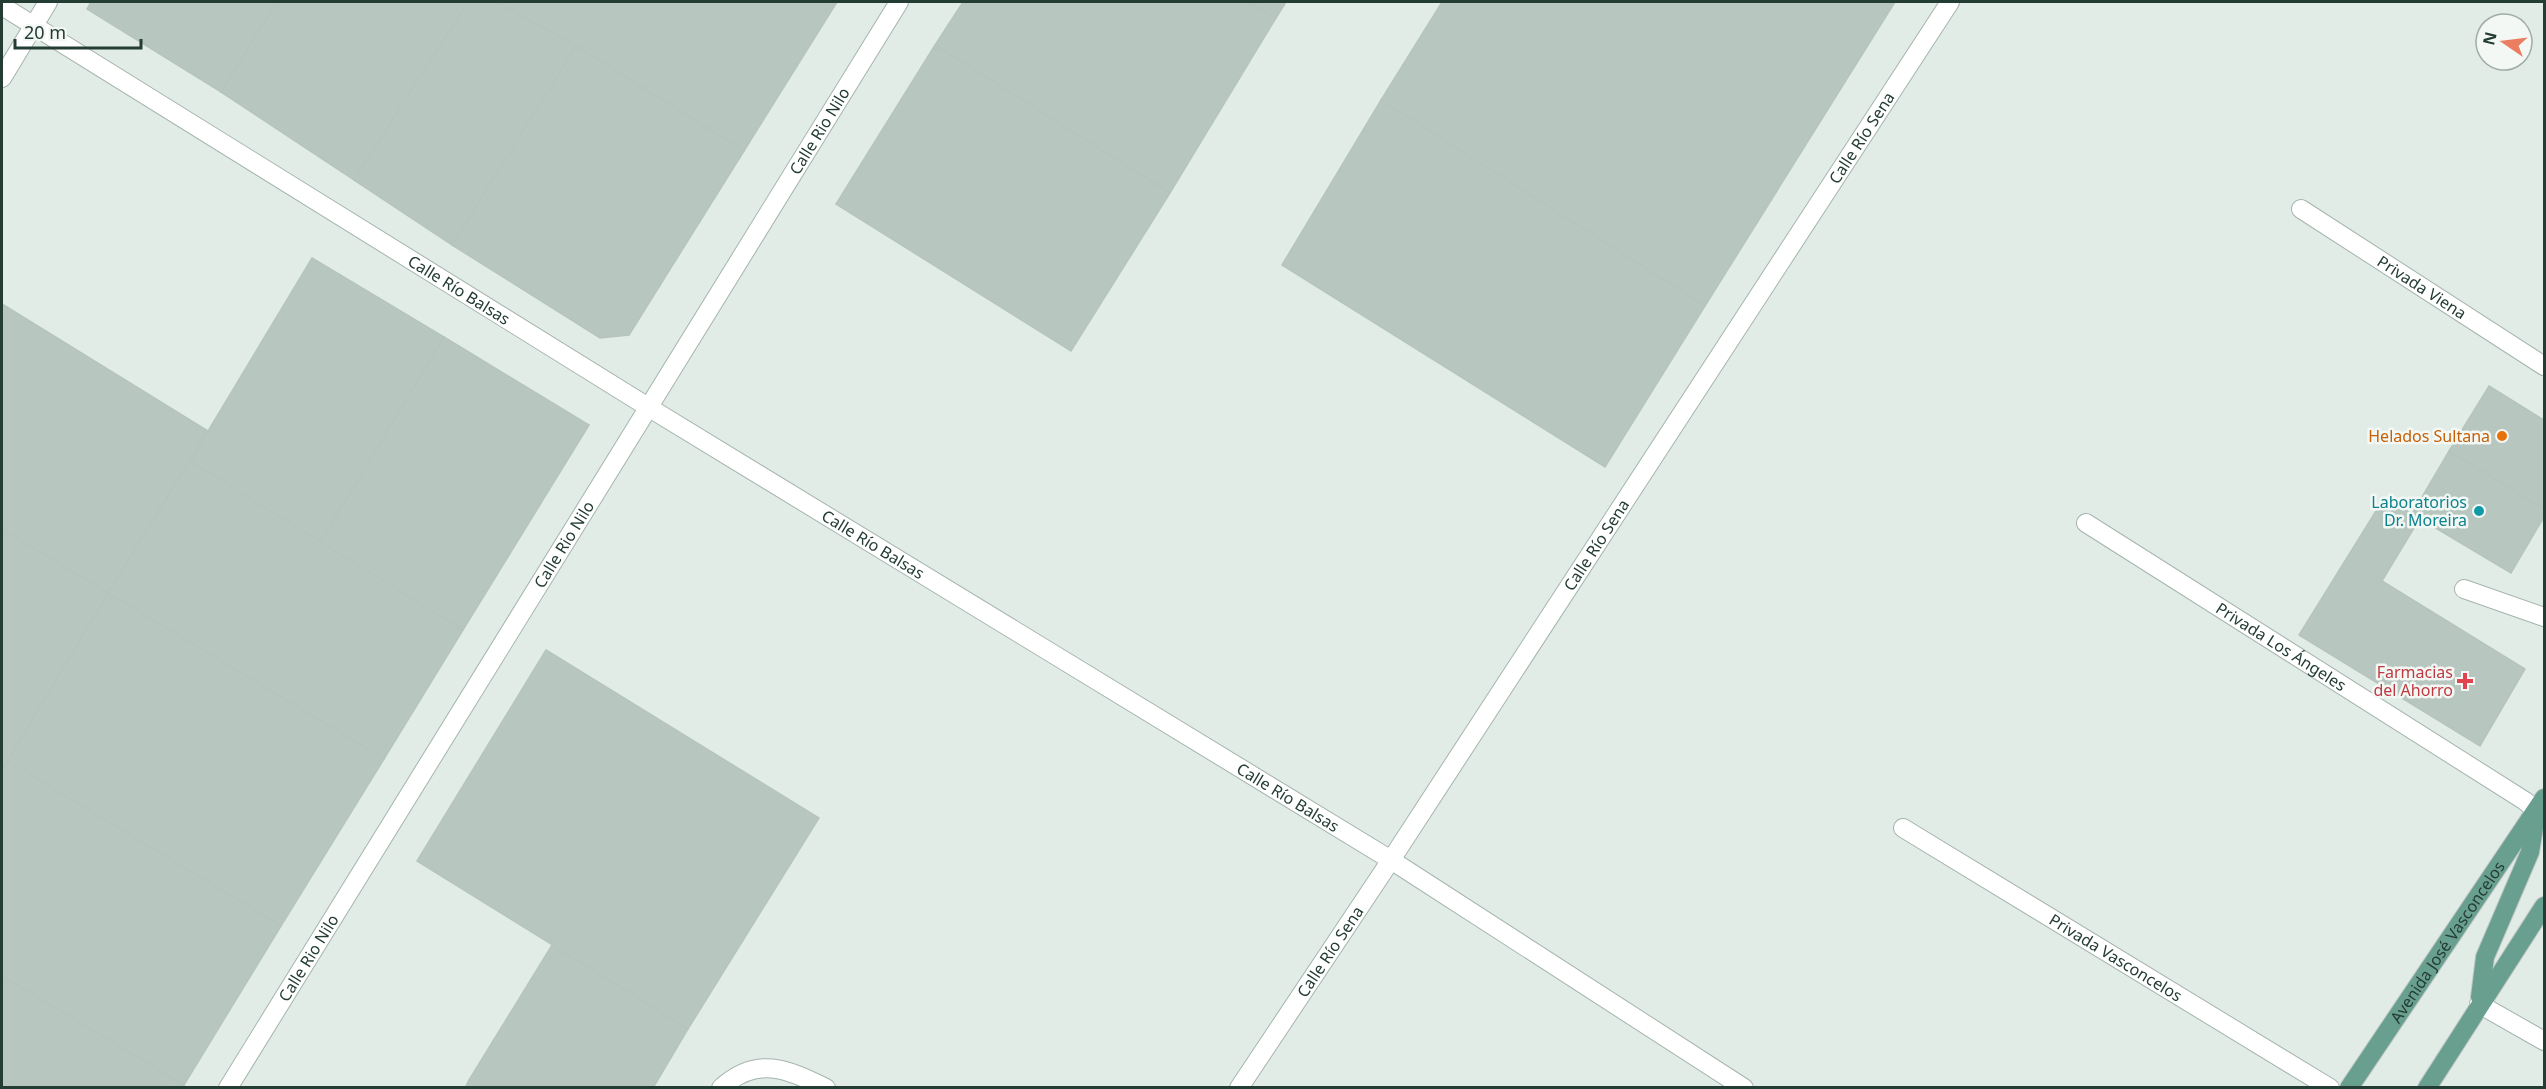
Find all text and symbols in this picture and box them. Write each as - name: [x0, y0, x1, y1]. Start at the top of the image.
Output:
- scale bar: [15, 12, 141, 50]
- north arrow: [2474, 12, 2534, 72]
- text: 20 m: [24, 20, 66, 44]
- text: N: [2477, 29, 2502, 47]
- street label: Calle Rio Nilo: [784, 83, 855, 179]
- street label: Calle Río Sena: [1824, 88, 1899, 188]
- street label: Calle Río Balsas: [404, 250, 514, 330]
- street label: Privada Viena: [2373, 250, 2471, 324]
- place label: Helados Sultana: [2368, 425, 2490, 447]
- marker: Helados Sultana: [2495, 429, 2509, 443]
- place label: Laboratorios Dr. Moreira: [2371, 491, 2467, 531]
- street label: Calle Río Sena: [1558, 495, 1634, 595]
- street label: Calle Rio Nilo: [529, 497, 599, 592]
- marker: Laboratorios Dr. Moreira: [2472, 504, 2486, 518]
- street label: Calle Río Balsas: [818, 505, 929, 584]
- street label: Privada Los Ángeles: [2212, 597, 2351, 696]
- place label: Farmacias del Ahorro: [2373, 661, 2453, 701]
- marker: Farmacias del Ahorro: [2458, 674, 2472, 688]
- street label: Calle Río Balsas: [1233, 758, 1343, 837]
- street label: Avenida José Vasconcelos: [2385, 857, 2510, 1027]
- street label: Calle Río Sena: [1292, 902, 1368, 1001]
- street label: Privada Vasconcelos: [2045, 909, 2186, 1006]
- street label: Calle Rio Nilo: [273, 910, 344, 1006]

